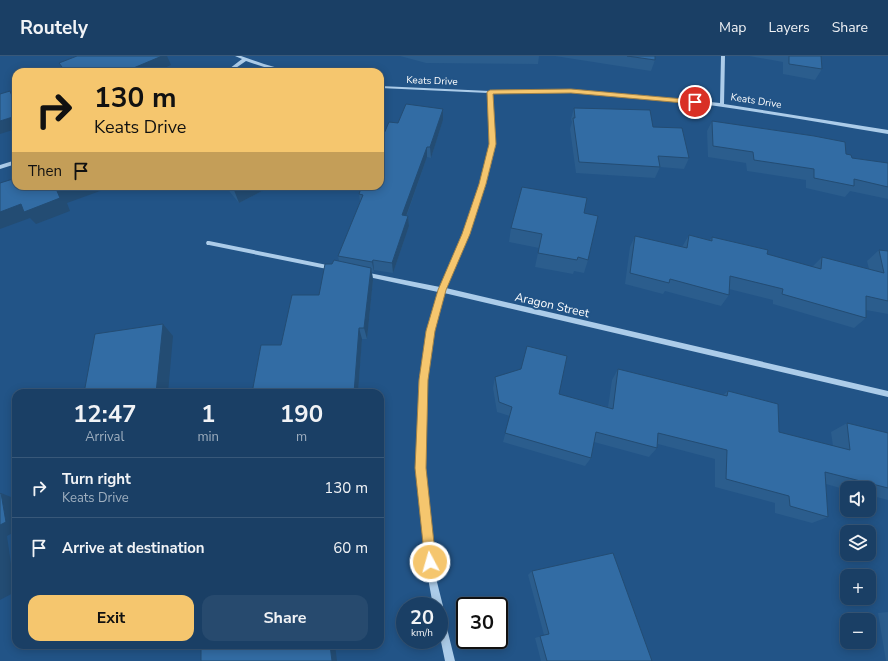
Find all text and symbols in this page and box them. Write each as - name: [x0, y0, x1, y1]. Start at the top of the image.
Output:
- text: Routely: [20, 15, 88, 41]
- text: Map: [719, 18, 746, 37]
- text: Layers: [768, 18, 810, 37]
- text: Share: [832, 18, 868, 37]
- street label: Keats Drive: [406, 73, 458, 89]
- text: 130 m: [94, 79, 177, 117]
- icon: right: [28, 84, 80, 136]
- pin: [678, 85, 712, 119]
- street label: Keats Drive: [730, 90, 782, 112]
- icon: arrive: [684, 91, 706, 113]
- text: Keats Drive: [94, 115, 186, 139]
- icon: arrive: [70, 160, 92, 182]
- text: Then: [28, 161, 62, 181]
- street label: Aragon Street: [513, 289, 591, 321]
- text: 12:47: [73, 398, 136, 430]
- text: 1: [201, 398, 215, 430]
- text: 190: [280, 398, 323, 430]
- text: Arrival: [85, 428, 124, 446]
- text: min: [197, 428, 219, 446]
- text: m: [296, 428, 307, 446]
- text: Turn right: [62, 469, 131, 489]
- icon: right: [28, 477, 50, 499]
- text: 130 m: [324, 478, 368, 498]
- map controls: [840, 481, 876, 649]
- button: sound: [840, 481, 876, 517]
- text: Keats Drive: [62, 489, 129, 507]
- button: layers: [840, 525, 876, 561]
- icon: arrive: [28, 537, 50, 559]
- text: Arrive at destination: [62, 538, 205, 558]
- text: 60 m: [333, 538, 368, 558]
- position arrow: [409, 541, 451, 583]
- button: +: [840, 569, 876, 605]
- button: Exit: [28, 595, 194, 641]
- button: Share: [202, 595, 368, 641]
- speed limit sign: 30: [456, 597, 508, 649]
- text: 20: [410, 604, 434, 631]
- button: −: [840, 613, 876, 649]
- text: km/h: [411, 626, 433, 640]

